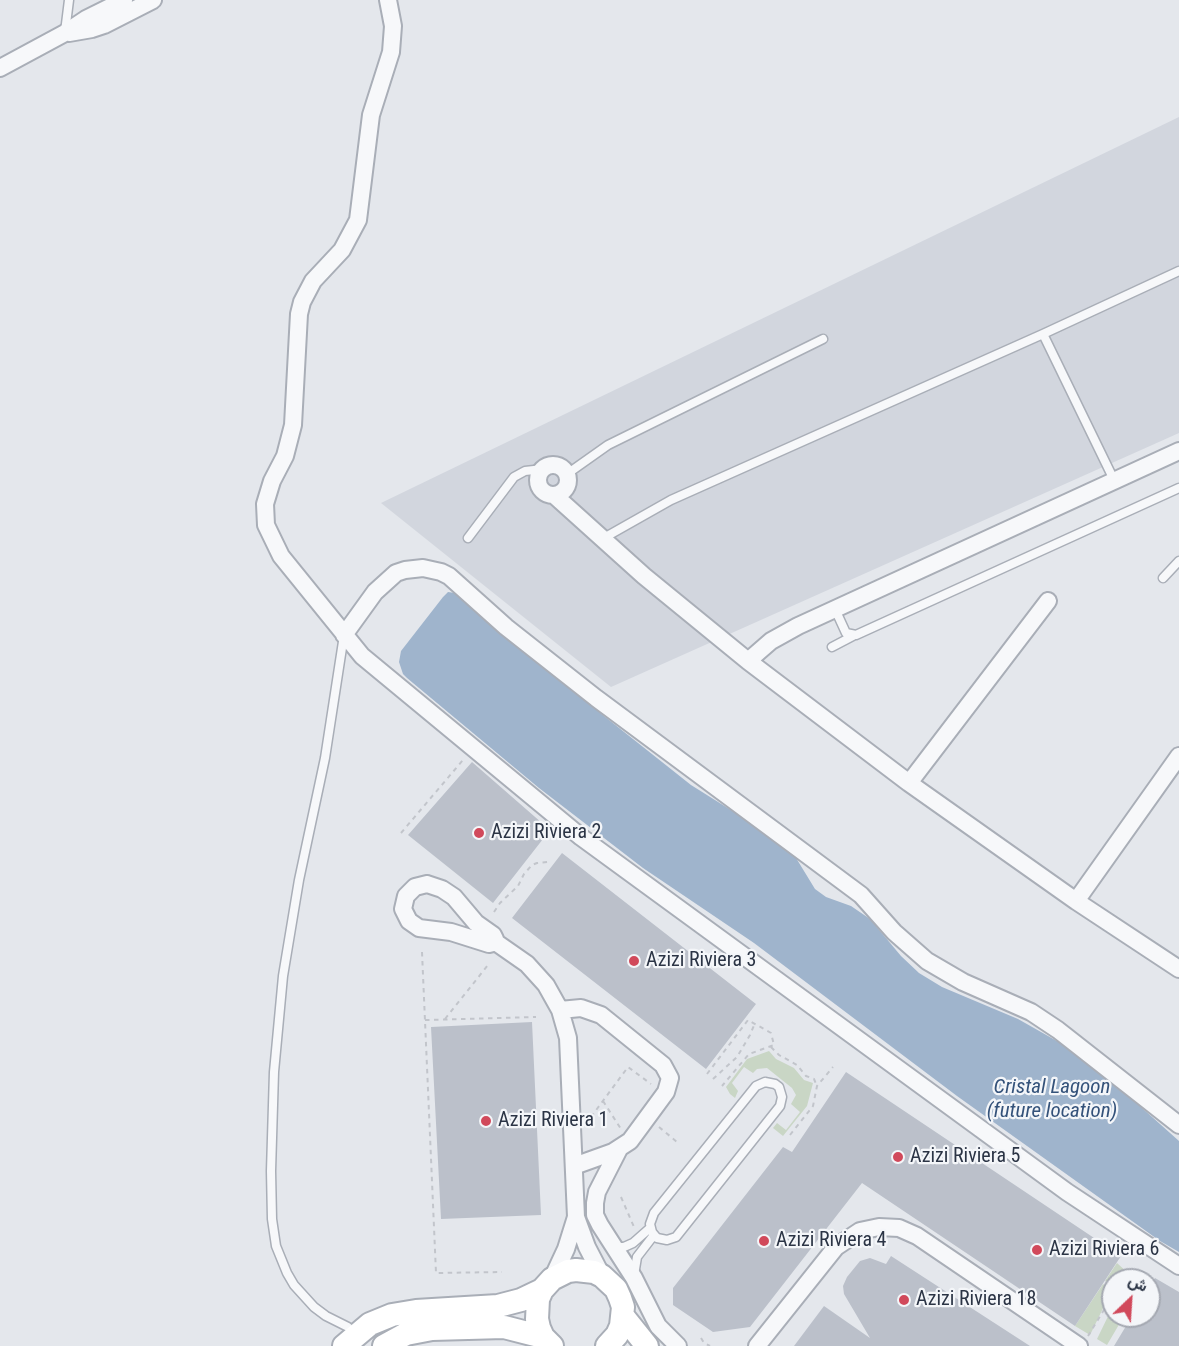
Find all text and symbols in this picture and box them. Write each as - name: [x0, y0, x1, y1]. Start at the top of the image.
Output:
- place label: Azizi Riviera 2: [491, 821, 601, 845]
- marker: Azizi Riviera 2: [472, 826, 486, 840]
- place label: Azizi Riviera 3: [646, 949, 756, 973]
- marker: Azizi Riviera 3: [627, 954, 641, 968]
- water label: Cristal Lagoon (future location): [987, 1075, 1117, 1125]
- place label: Azizi Riviera 1: [498, 1109, 608, 1133]
- marker: Azizi Riviera 1: [479, 1114, 493, 1128]
- place label: Azizi Riviera 5: [910, 1145, 1020, 1169]
- marker: Azizi Riviera 5: [891, 1150, 905, 1164]
- place label: Azizi Riviera 4: [776, 1229, 886, 1253]
- marker: Azizi Riviera 4: [757, 1234, 771, 1248]
- place label: Azizi Riviera 6: [1049, 1238, 1159, 1262]
- marker: Azizi Riviera 6: [1030, 1243, 1044, 1257]
- north arrow: [1101, 1268, 1161, 1328]
- text: ش: [1125, 1270, 1151, 1296]
- place label: Azizi Riviera 18: [916, 1288, 1036, 1312]
- marker: Azizi Riviera 18: [897, 1293, 911, 1307]

